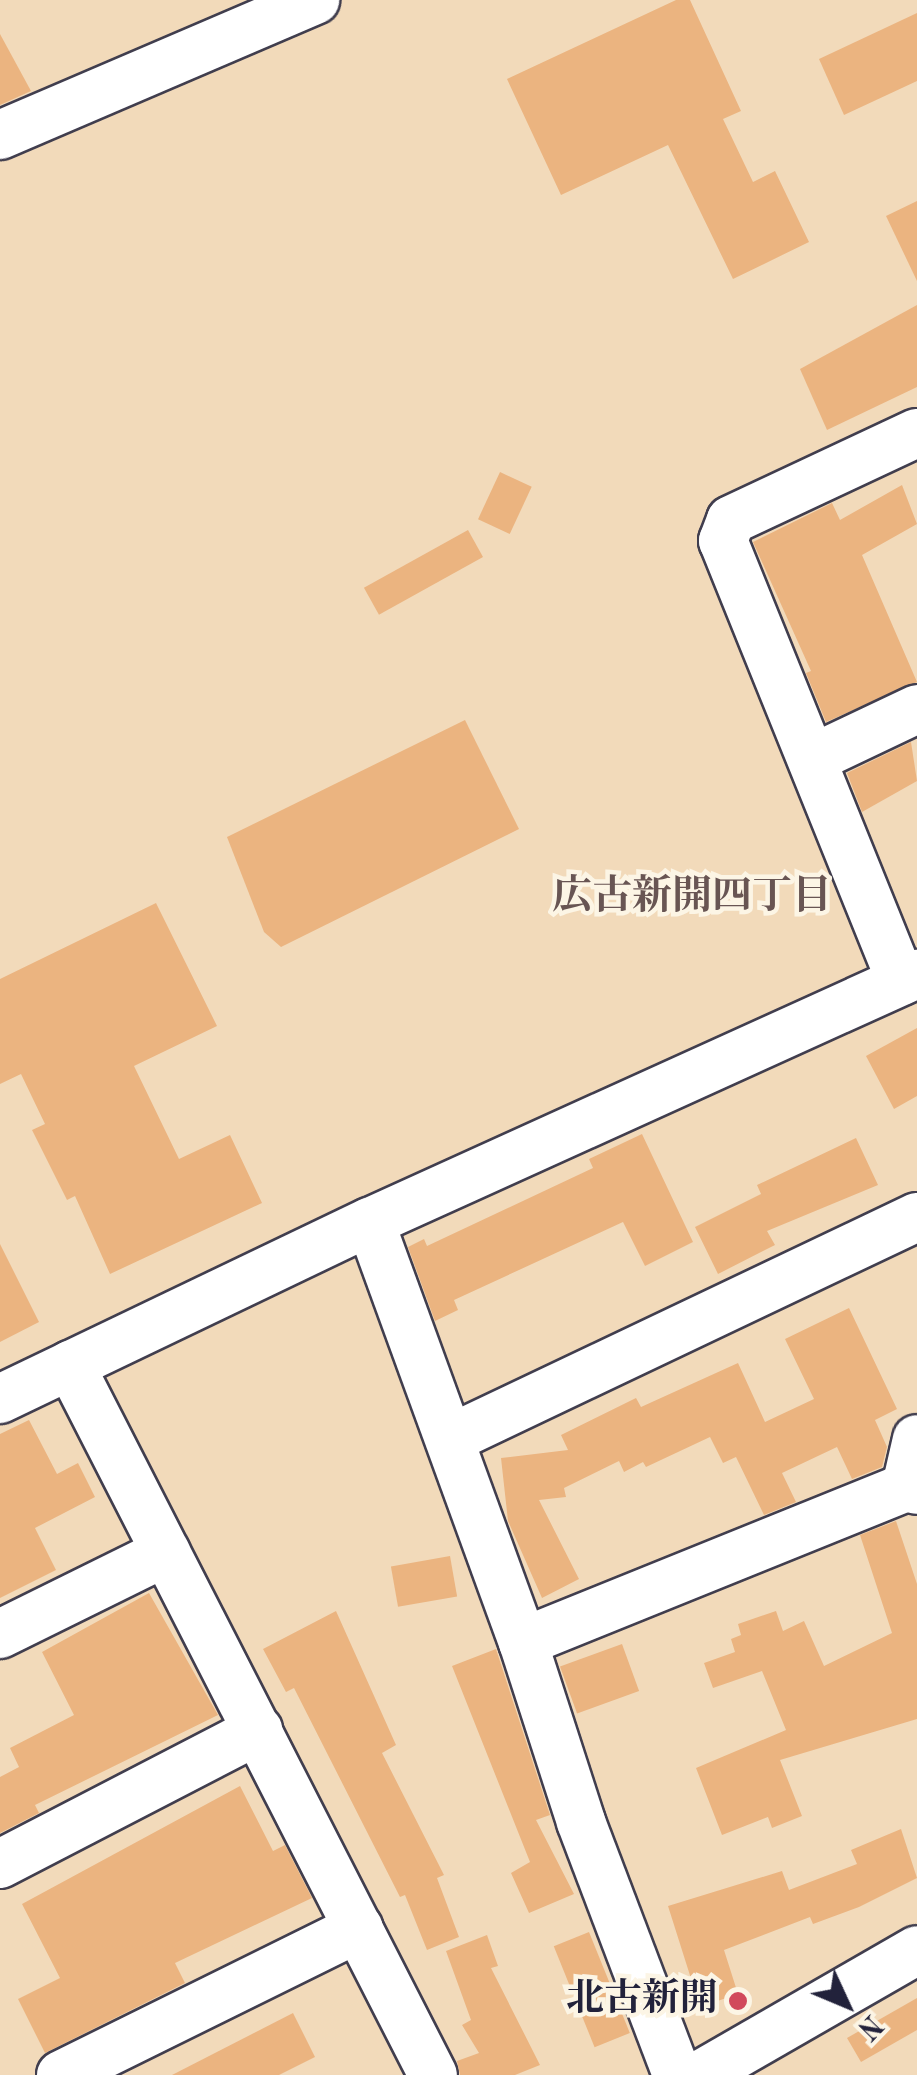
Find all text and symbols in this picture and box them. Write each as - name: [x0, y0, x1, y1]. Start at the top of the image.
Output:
- district label: 広古新開四丁目: [552, 874, 832, 922]
- north arrow: [797, 1955, 897, 2055]
- place label: 北古新開: [566, 1978, 718, 2024]
- marker: 北古新開: [727, 1990, 749, 2012]
- text: N: [851, 2008, 886, 2043]

